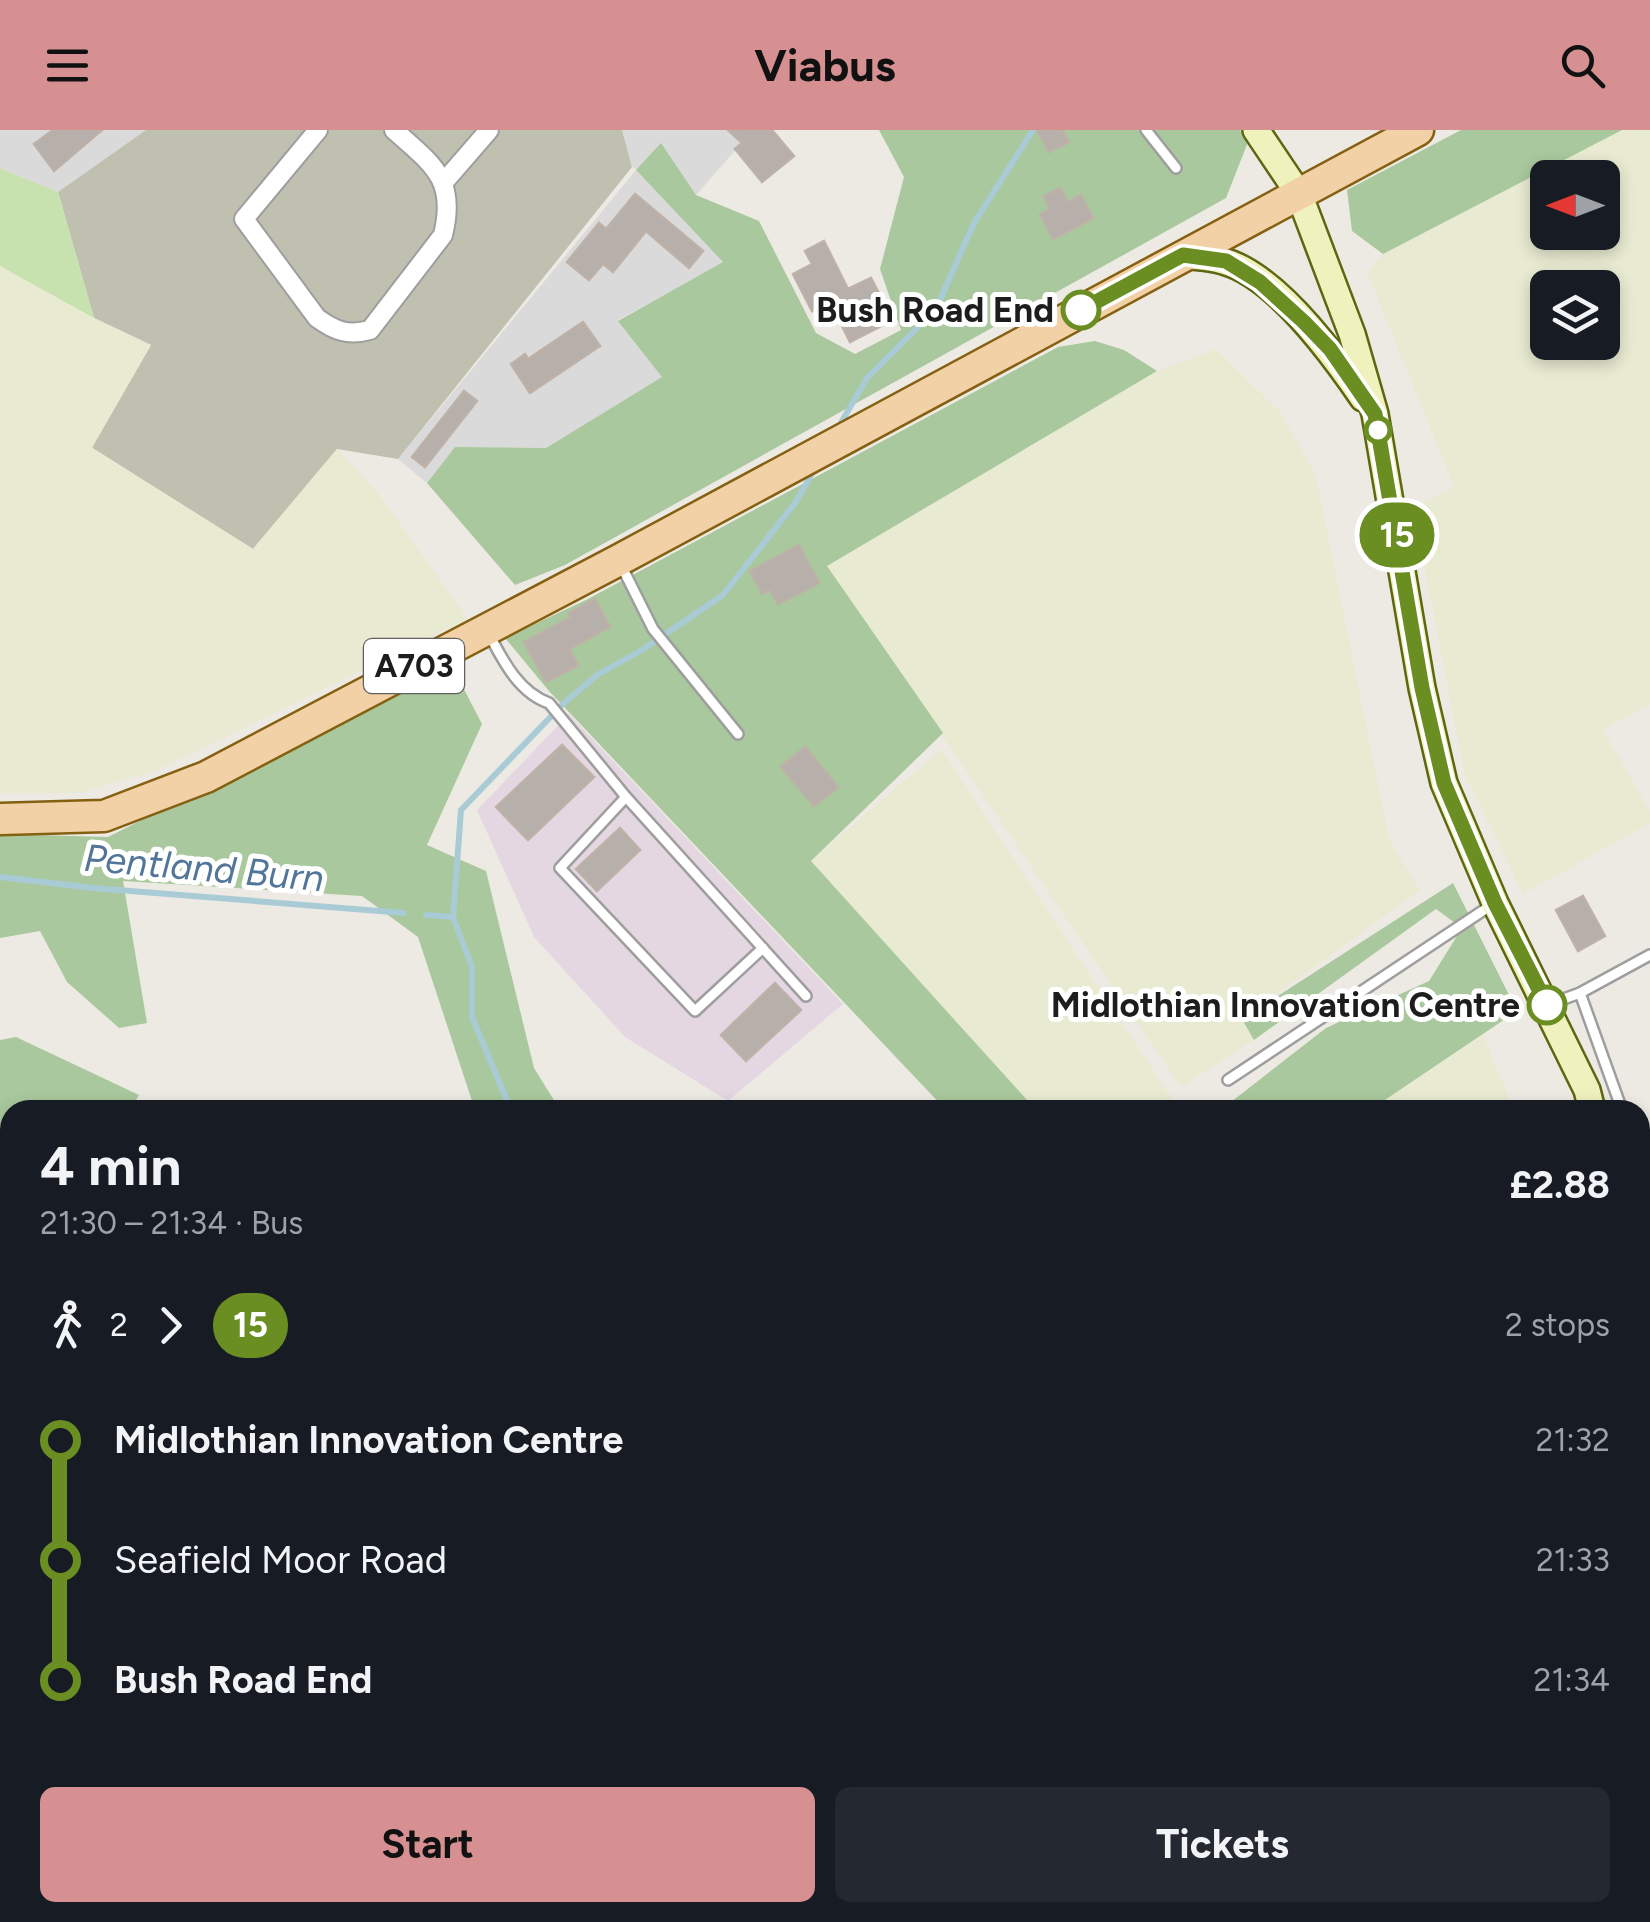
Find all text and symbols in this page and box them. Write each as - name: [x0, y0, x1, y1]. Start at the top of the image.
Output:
- icon: menu: [40, 38, 95, 93]
- text: Viabus: [754, 38, 896, 92]
- icon: search: [1555, 38, 1610, 93]
- north arrow: [1530, 160, 1620, 250]
- map controls: [1530, 160, 1620, 360]
- button: layers: [1530, 270, 1620, 360]
- place label: Bush Road End: [816, 289, 1054, 331]
- marker: Bush Road End: [1062, 291, 1100, 329]
- unlabelled marker: [1365, 417, 1391, 443]
- line badge: 15: [1352, 502, 1442, 568]
- text: 15: [1379, 514, 1415, 556]
- road number: A703: [364, 639, 464, 693]
- water label: Pentland Burn: [82, 835, 326, 901]
- place label: Midlothian Innovation Centre: [1051, 984, 1520, 1026]
- marker: Midlothian Innovation Centre: [1528, 986, 1566, 1024]
- text: 4 min: [40, 1133, 182, 1199]
- text: £2.88: [1509, 1162, 1610, 1208]
- text: 21:30 – 21:34 · Bus: [40, 1204, 303, 1242]
- icon: walk: [40, 1298, 95, 1353]
- icon: forward: [143, 1298, 198, 1353]
- text: 15: [233, 1304, 268, 1346]
- text: 2: [110, 1306, 128, 1344]
- text: 2 stops: [1505, 1306, 1610, 1344]
- text: Midlothian Innovation Centre: [114, 1417, 623, 1463]
- text: 21:32: [1536, 1421, 1610, 1459]
- text: Seafield Moor Road: [114, 1537, 447, 1583]
- text: 21:33: [1536, 1541, 1610, 1579]
- text: Bush Road End: [114, 1657, 372, 1703]
- text: 21:34: [1534, 1661, 1610, 1699]
- button: Start: [40, 1787, 815, 1902]
- button: Tickets: [835, 1787, 1610, 1902]

